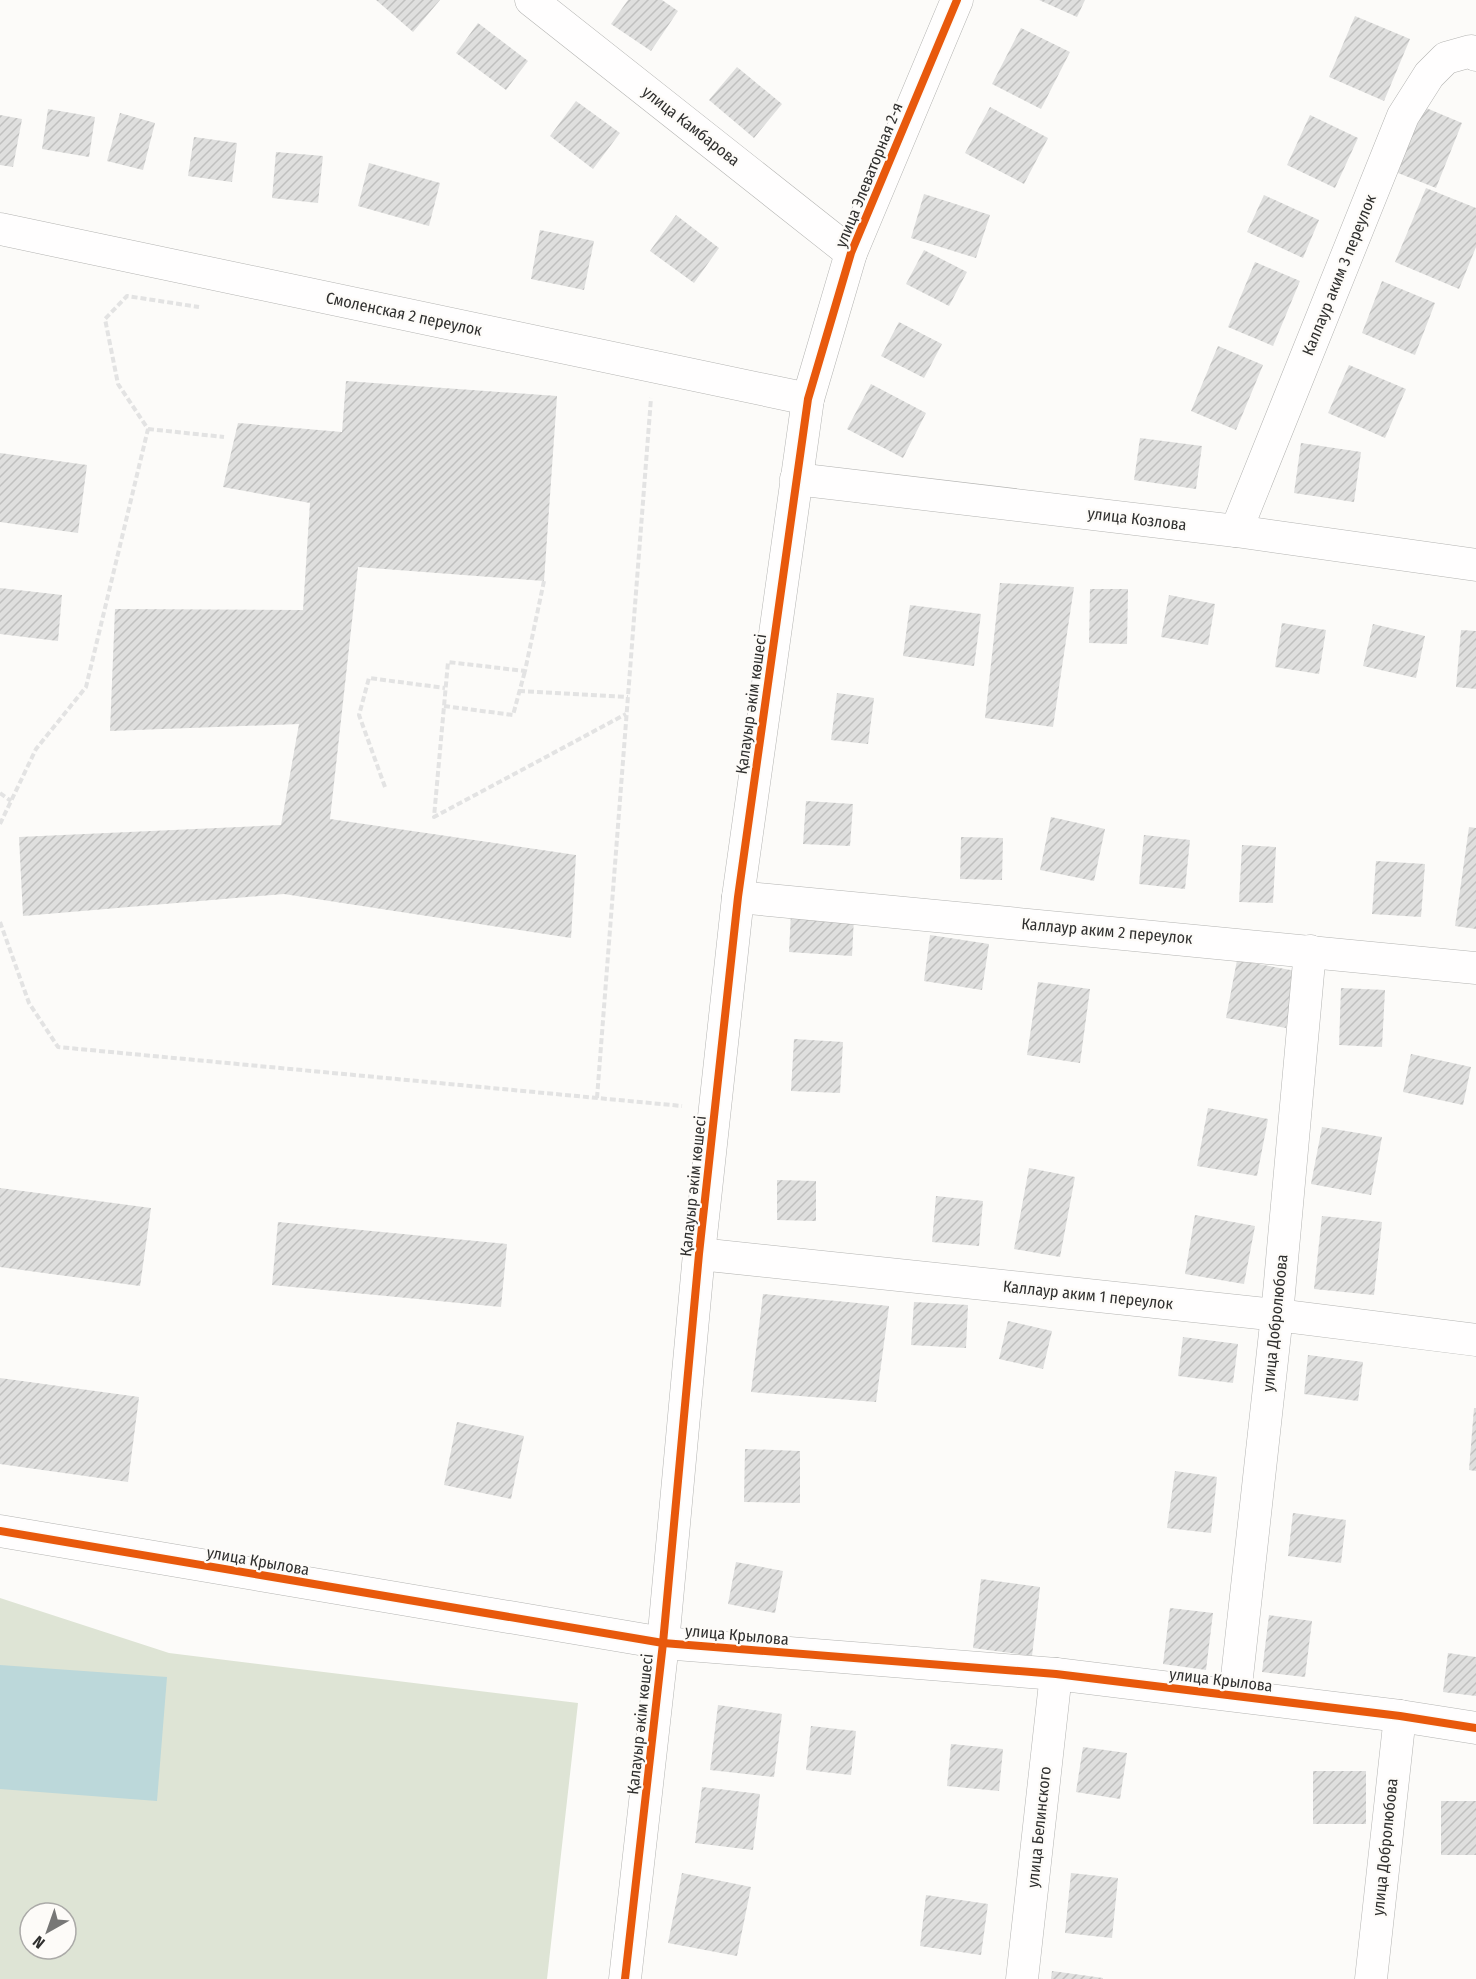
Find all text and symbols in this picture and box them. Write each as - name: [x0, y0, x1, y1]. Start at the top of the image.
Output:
- street label: улица Камбарова: [638, 82, 744, 170]
- street label: улица Элеваторная 2-я: [831, 100, 907, 250]
- street label: Каллаур аким 3 переулок: [1298, 191, 1380, 358]
- street label: Смоленская 2 переулок: [324, 288, 484, 340]
- street label: улица Козлова: [1086, 504, 1188, 535]
- street label: Қалауыр әкім көшесі: [732, 633, 770, 775]
- street label: Каллаур аким 2 переулок: [1021, 914, 1194, 948]
- street label: Қалауыр әкім көшесі: [676, 1115, 710, 1257]
- street label: улица Добролюбова: [1258, 1253, 1292, 1393]
- street label: Каллаур аким 1 переулок: [1002, 1277, 1175, 1313]
- street label: улица Крылова: [205, 1543, 311, 1579]
- street label: улица Крылова: [684, 1621, 790, 1649]
- street label: Қалауыр әкім көшесі: [623, 1653, 657, 1795]
- street label: улица Крылова: [1168, 1664, 1274, 1696]
- street label: улица Белинского: [1023, 1765, 1055, 1889]
- street label: улица Добролюбова: [1368, 1777, 1402, 1917]
- north arrow: [18, 1901, 78, 1961]
- text: N: [29, 1932, 48, 1952]

